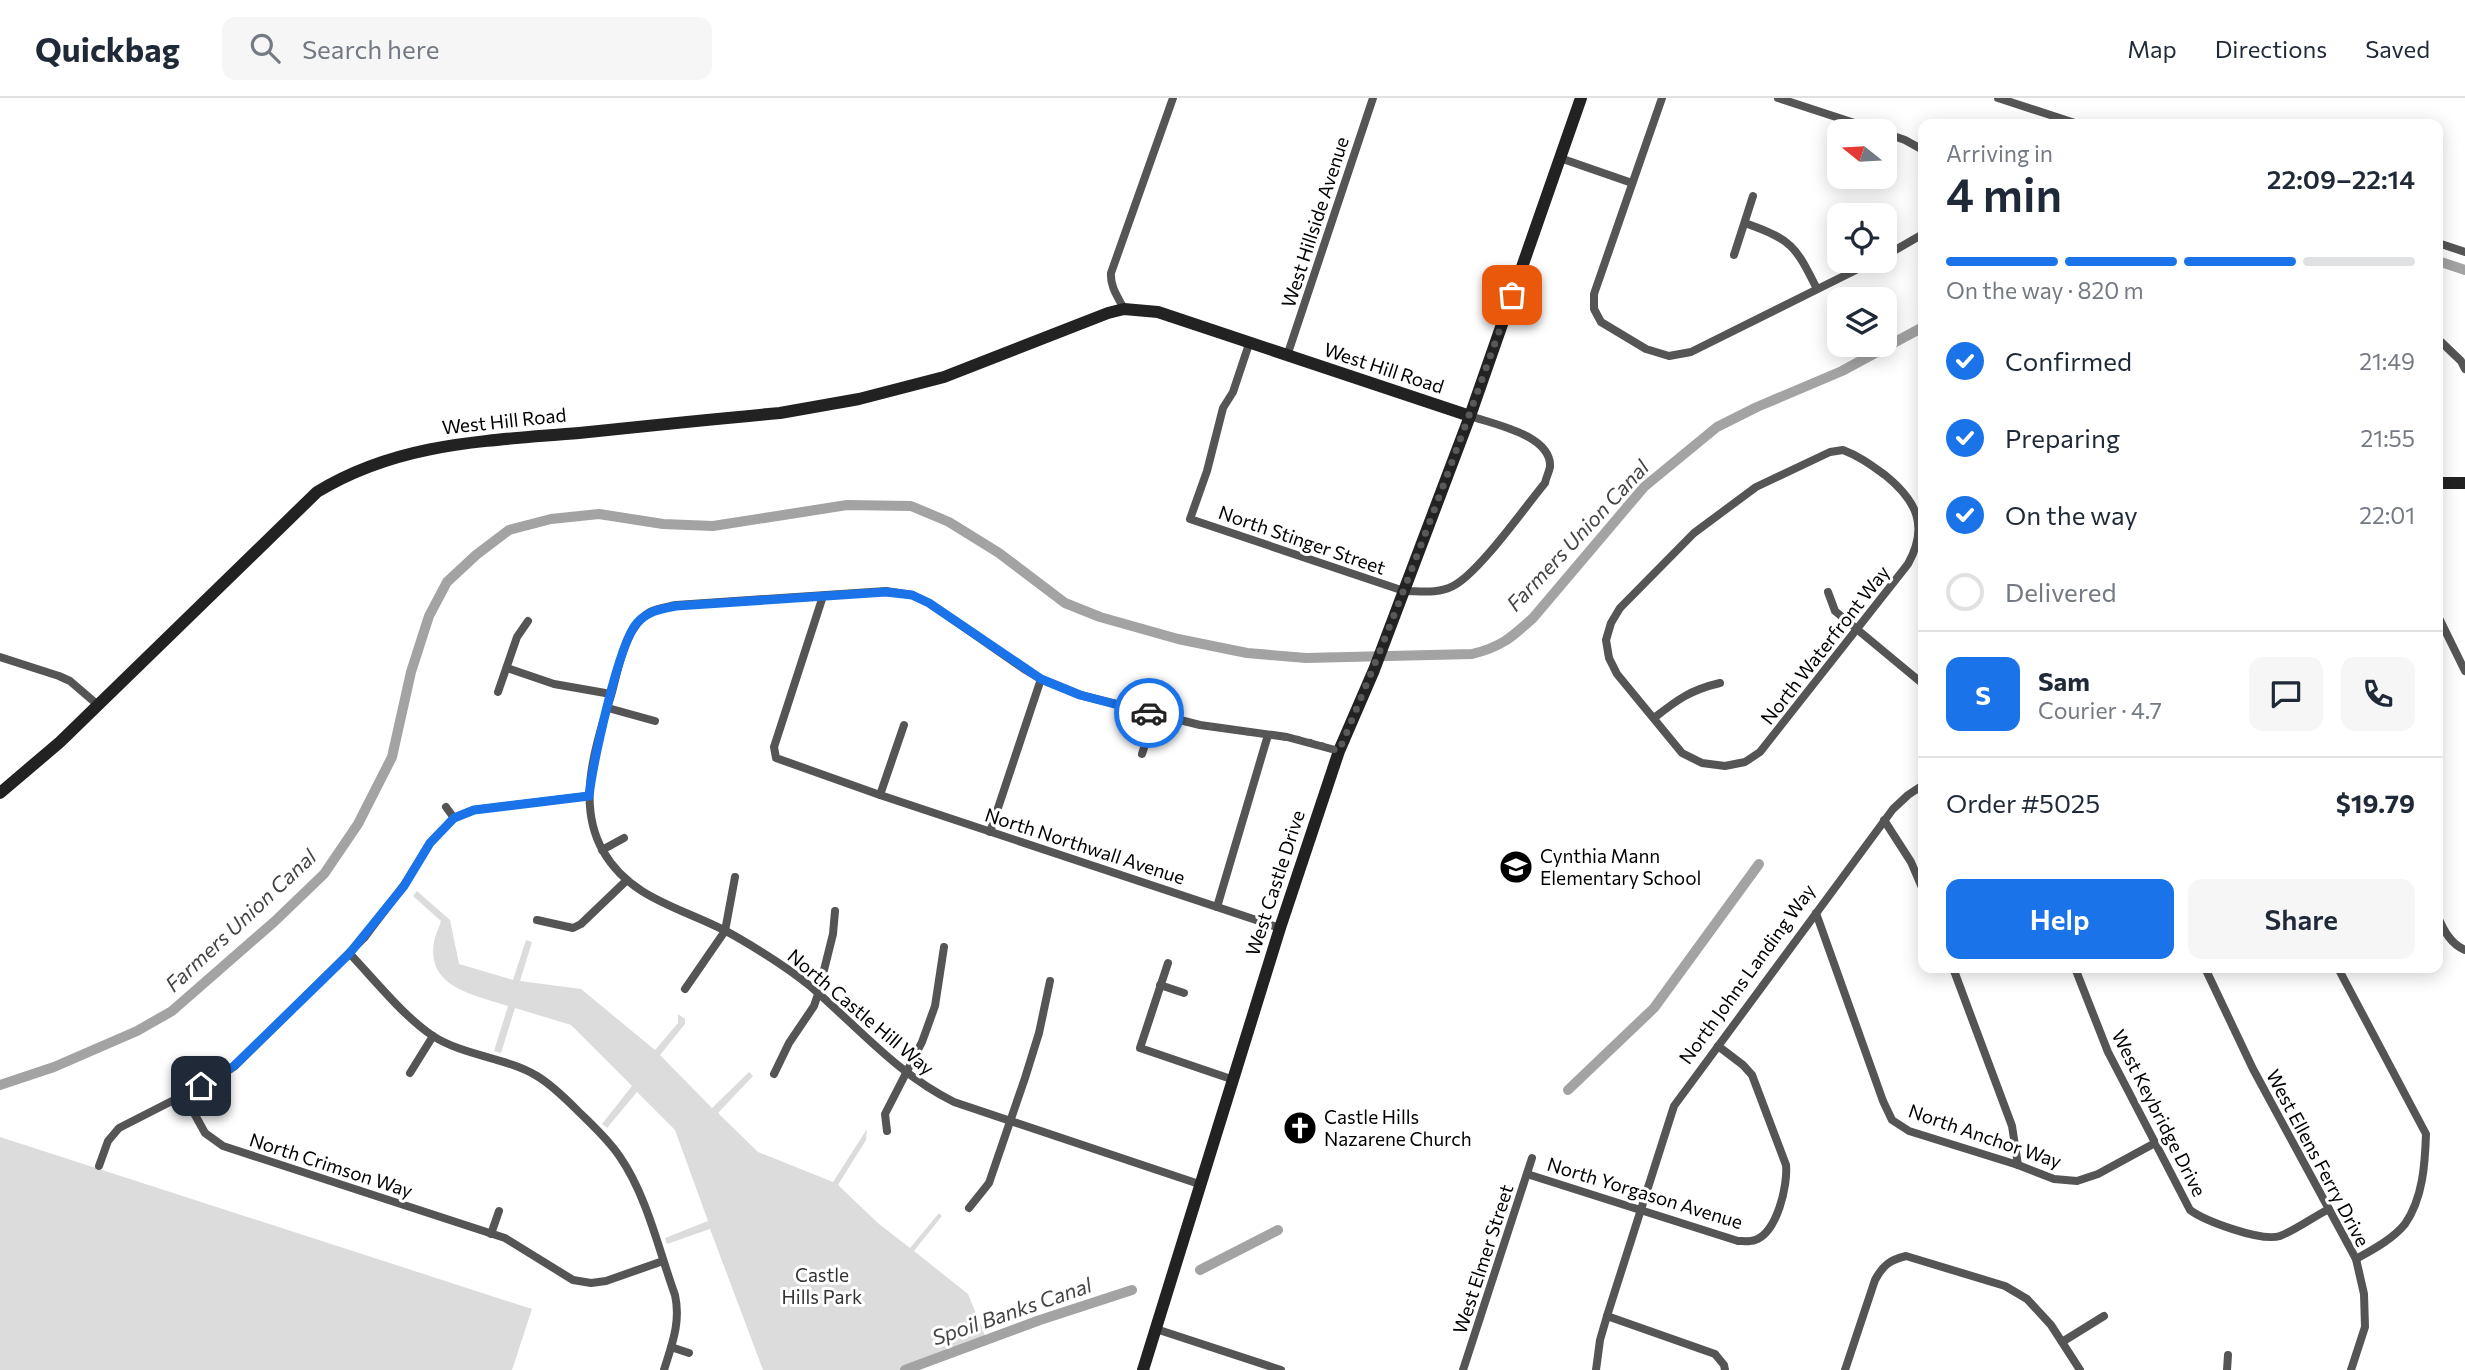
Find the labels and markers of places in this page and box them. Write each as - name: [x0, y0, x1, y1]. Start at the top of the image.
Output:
- pin: [1482, 265, 1542, 325]
- place label: Cynthia Mann Elementary School: [1540, 844, 1701, 889]
- school or university icon: Cynthia Mann Elementary School: [1497, 848, 1535, 886]
- pin: [171, 1056, 231, 1116]
- place label: Castle Hills Nazarene Church: [1324, 1105, 1472, 1150]
- church icon: Castle Hills Nazarene Church: [1281, 1109, 1319, 1147]

